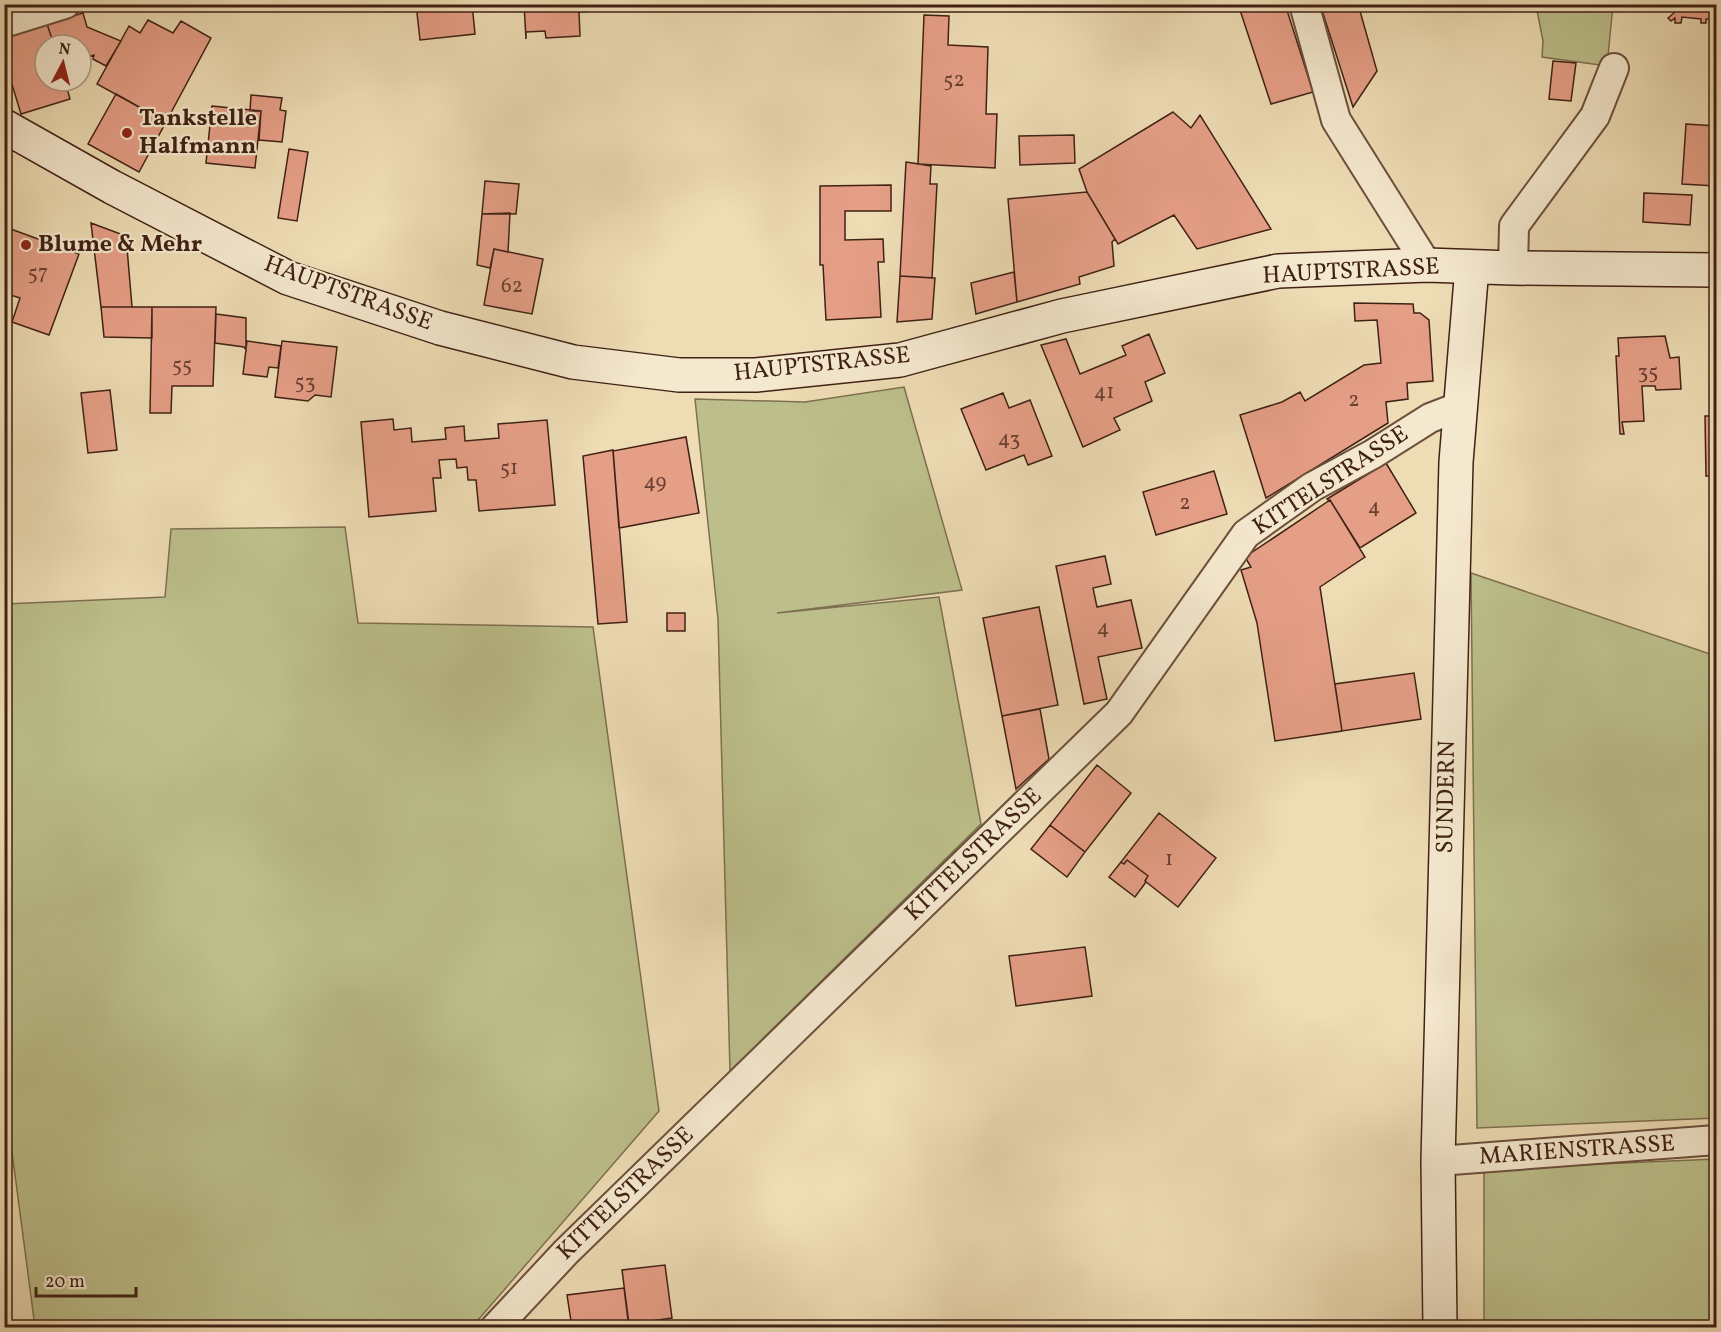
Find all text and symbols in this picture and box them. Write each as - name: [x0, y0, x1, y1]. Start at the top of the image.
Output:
- north arrow: [33, 33, 93, 93]
- text: N: [57, 38, 72, 62]
- house number: 52: [943, 66, 965, 95]
- place label: Tankstelle Halfmann: [139, 102, 257, 164]
- marker: Tankstelle Halfmann: [120, 126, 134, 140]
- place label: Blume & Mehr: [38, 228, 202, 262]
- marker: Blume & Mehr: [19, 238, 33, 252]
- street label: HAUPTSTRASSE: [259, 248, 437, 340]
- street label: HAUPTSTRASSE: [1262, 250, 1440, 294]
- house number: 57: [28, 259, 48, 288]
- house number: 62: [501, 272, 523, 301]
- street label: HAUPTSTRASSE: [732, 339, 912, 391]
- house number: 55: [172, 351, 192, 380]
- house number: 35: [1638, 358, 1658, 387]
- house number: 53: [295, 368, 315, 397]
- house number: 41: [1094, 378, 1114, 407]
- house number: 2: [1348, 386, 1360, 415]
- street label: KITTELSTRASSE: [1247, 418, 1415, 544]
- house number: 43: [998, 425, 1020, 454]
- house number: 51: [500, 454, 518, 483]
- house number: 49: [644, 468, 667, 497]
- house number: 2: [1179, 489, 1191, 518]
- house number: 4: [1368, 493, 1380, 522]
- house number: 4: [1097, 614, 1109, 643]
- street label: SUNDERN: [1429, 740, 1465, 854]
- street label: KITTELSTRASSE: [898, 780, 1050, 930]
- house number: 1: [1165, 845, 1173, 874]
- street label: KITTELSTRASSE: [550, 1119, 702, 1269]
- street label: MARIENSTRASSE: [1478, 1127, 1676, 1175]
- scale bar: [36, 1260, 136, 1298]
- text: 20 m: [45, 1270, 85, 1295]

